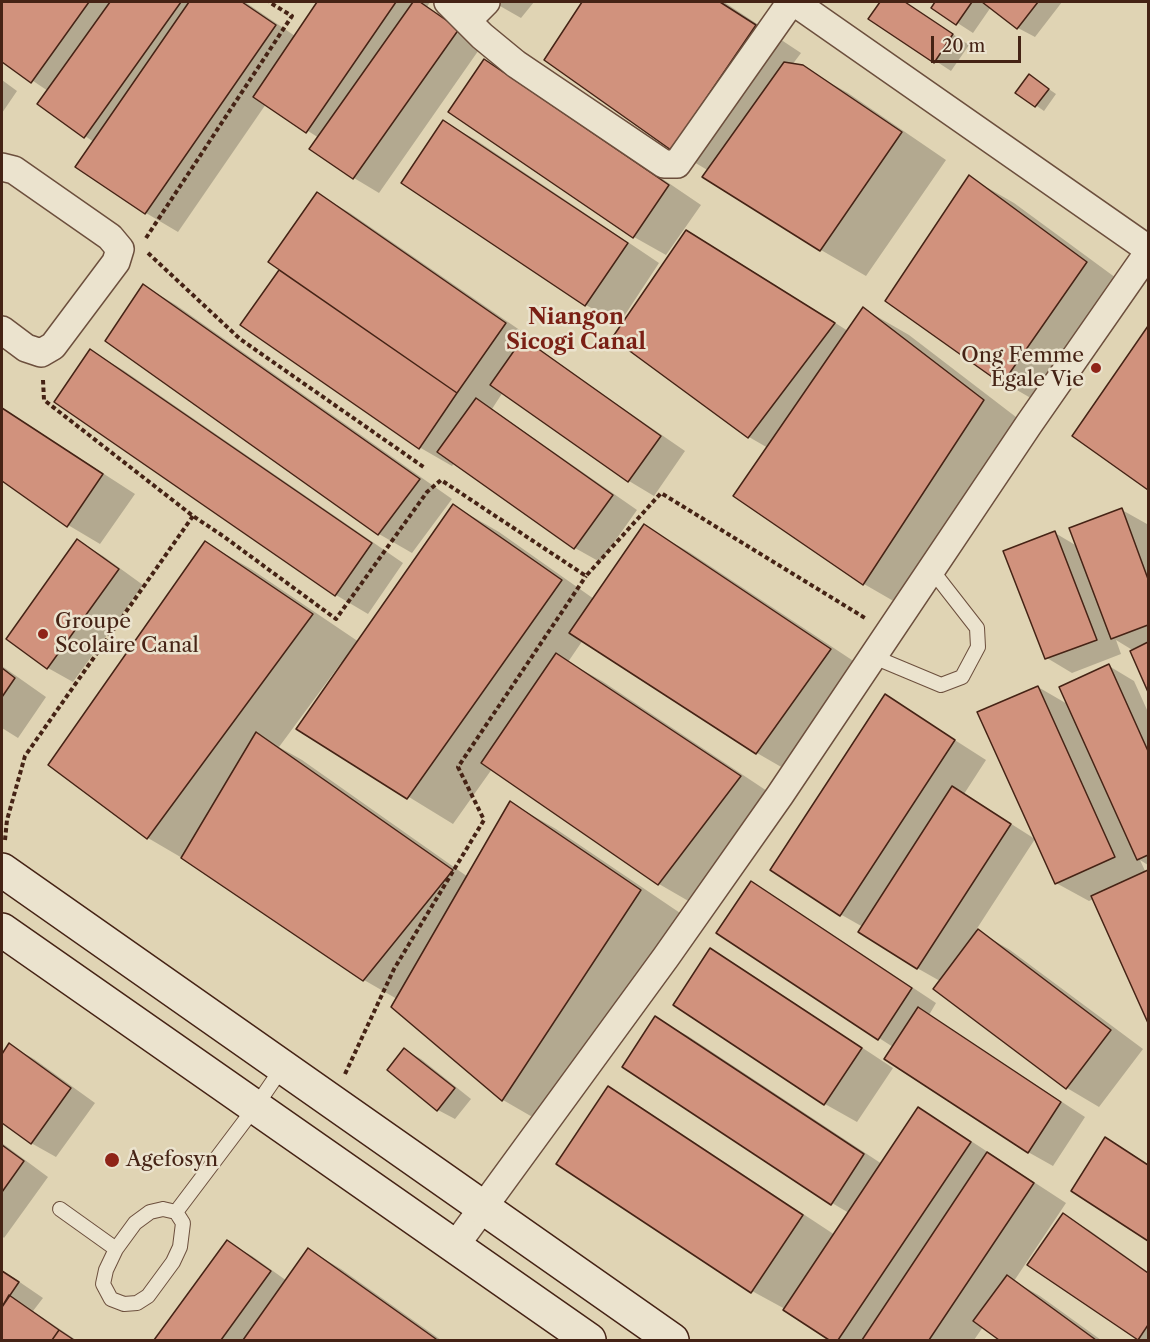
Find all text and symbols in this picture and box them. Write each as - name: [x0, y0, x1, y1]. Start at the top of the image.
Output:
- scale bar: [934, 24, 1024, 62]
- text: 20 m: [942, 35, 985, 57]
- district label: Niangon Sicogi Canal: [506, 305, 646, 356]
- place label: Ong Femme Égale Vie: [961, 343, 1084, 393]
- marker: Ong Femme Égale Vie: [1089, 361, 1103, 375]
- place label: Groupe Scolaire Canal: [55, 609, 199, 659]
- marker: Groupe Scolaire Canal: [36, 627, 50, 641]
- place label: Agefosyn: [126, 1147, 218, 1173]
- marker: Agefosyn: [103, 1151, 121, 1169]

